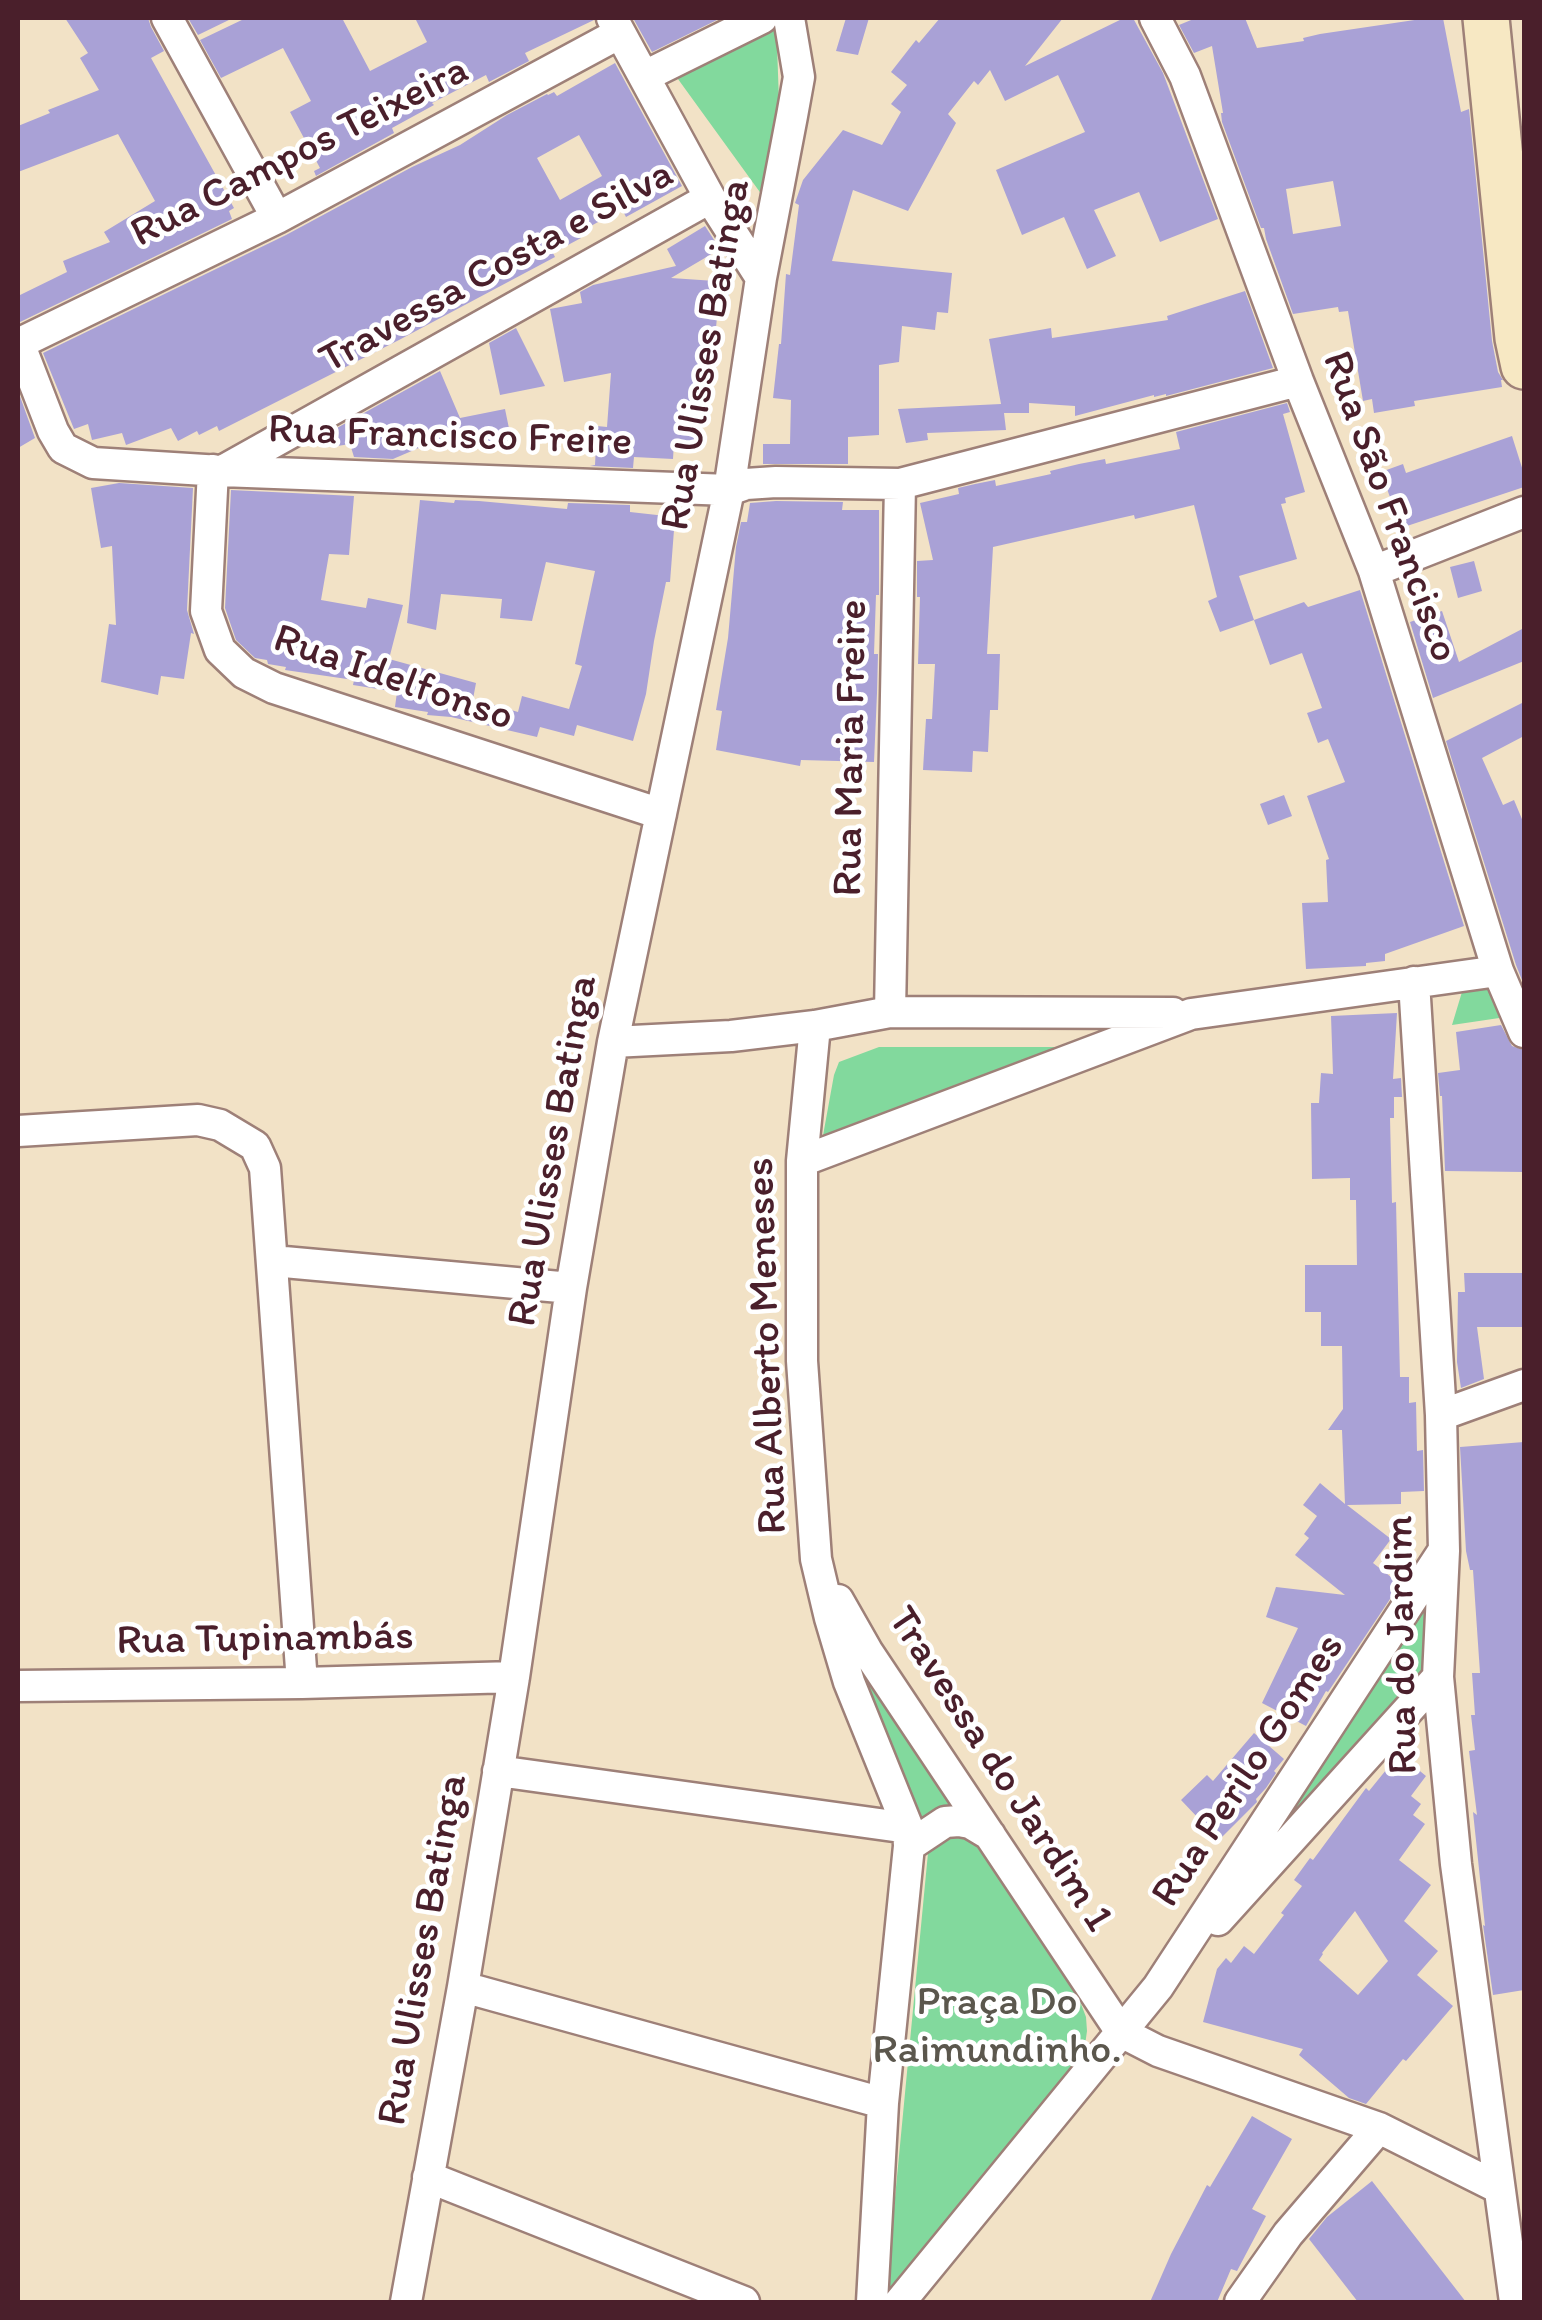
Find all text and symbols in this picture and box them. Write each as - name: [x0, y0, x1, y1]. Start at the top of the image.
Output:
- street label: Rua Campos Teixeira: [123, 46, 477, 260]
- street label: Travessa Costa e Silva: [312, 150, 682, 386]
- street label: Rua Ulisses Batinga: [651, 175, 763, 535]
- street label: Rua São Francisco: [1309, 345, 1469, 669]
- street label: Rua Francisco Freire: [267, 405, 633, 469]
- street label: Rua Maria Freire: [824, 599, 880, 897]
- street label: Rua Idelfonso: [266, 614, 520, 744]
- street label: Rua Ulisses Batinga: [498, 971, 610, 1331]
- street label: Rua Alberto Meneses: [736, 1157, 800, 1535]
- street label: Rua do Jardim: [1376, 1515, 1430, 1775]
- street label: Travessa do Jardim 1: [875, 1598, 1123, 1942]
- street label: Rua Tupinambás: [116, 1612, 414, 1668]
- street label: Rua Perilo Gomes: [1142, 1625, 1356, 1917]
- street label: Rua Ulisses Batinga: [368, 1770, 480, 2130]
- park label: Praça Do Raimundinho.: [872, 1978, 1122, 2076]

